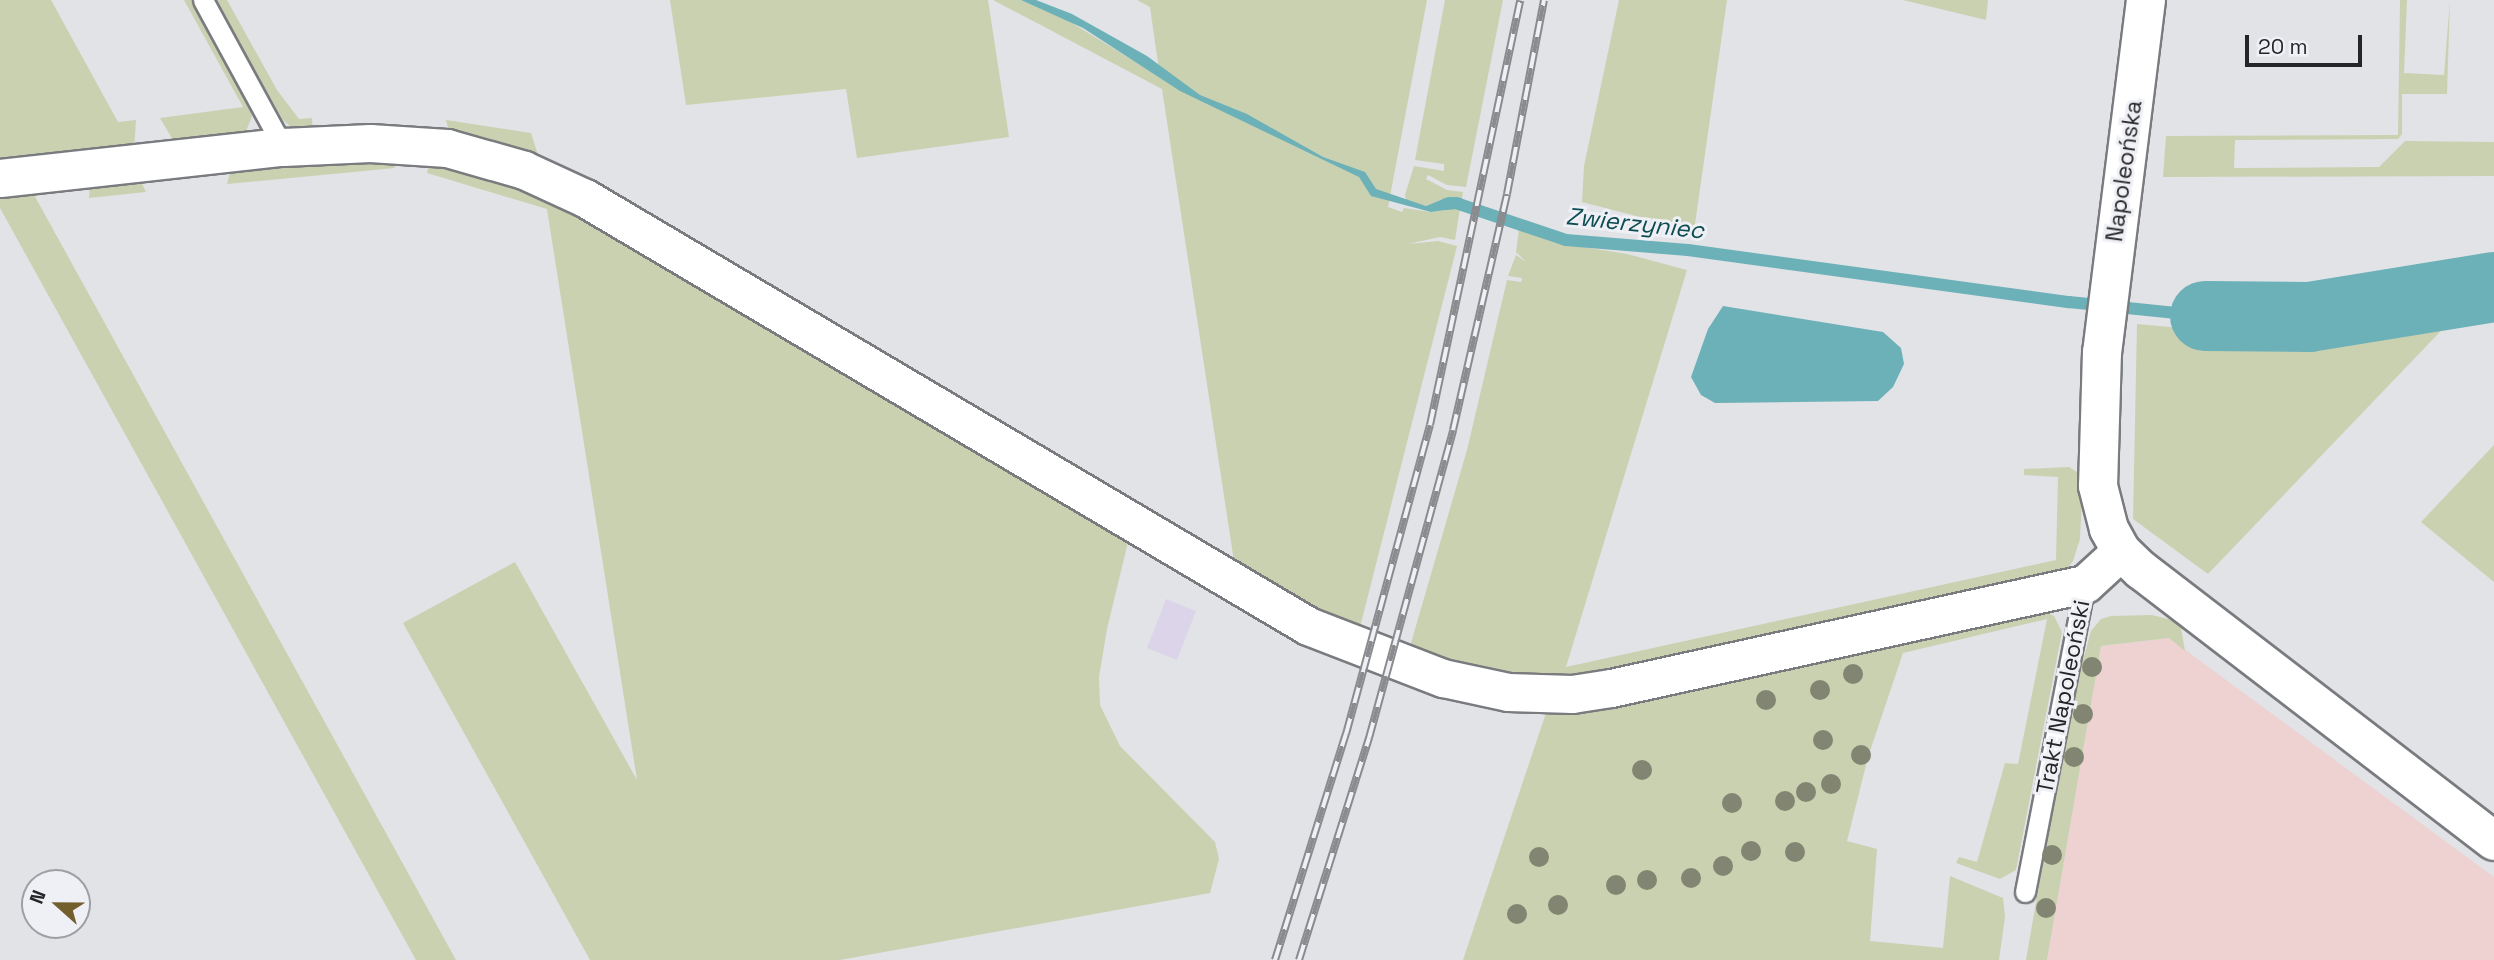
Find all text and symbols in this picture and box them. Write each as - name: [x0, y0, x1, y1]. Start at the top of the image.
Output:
- scale bar: [2249, 21, 2366, 65]
- text: 20 m: [2258, 33, 2308, 60]
- street label: Napoleońska: [2100, 99, 2148, 243]
- water label: Zwierzyniec: [1565, 201, 1705, 245]
- street label: Trakt Napoleoński: [2031, 597, 2095, 797]
- north arrow: [21, 869, 91, 939]
- text: N: [24, 887, 52, 907]

